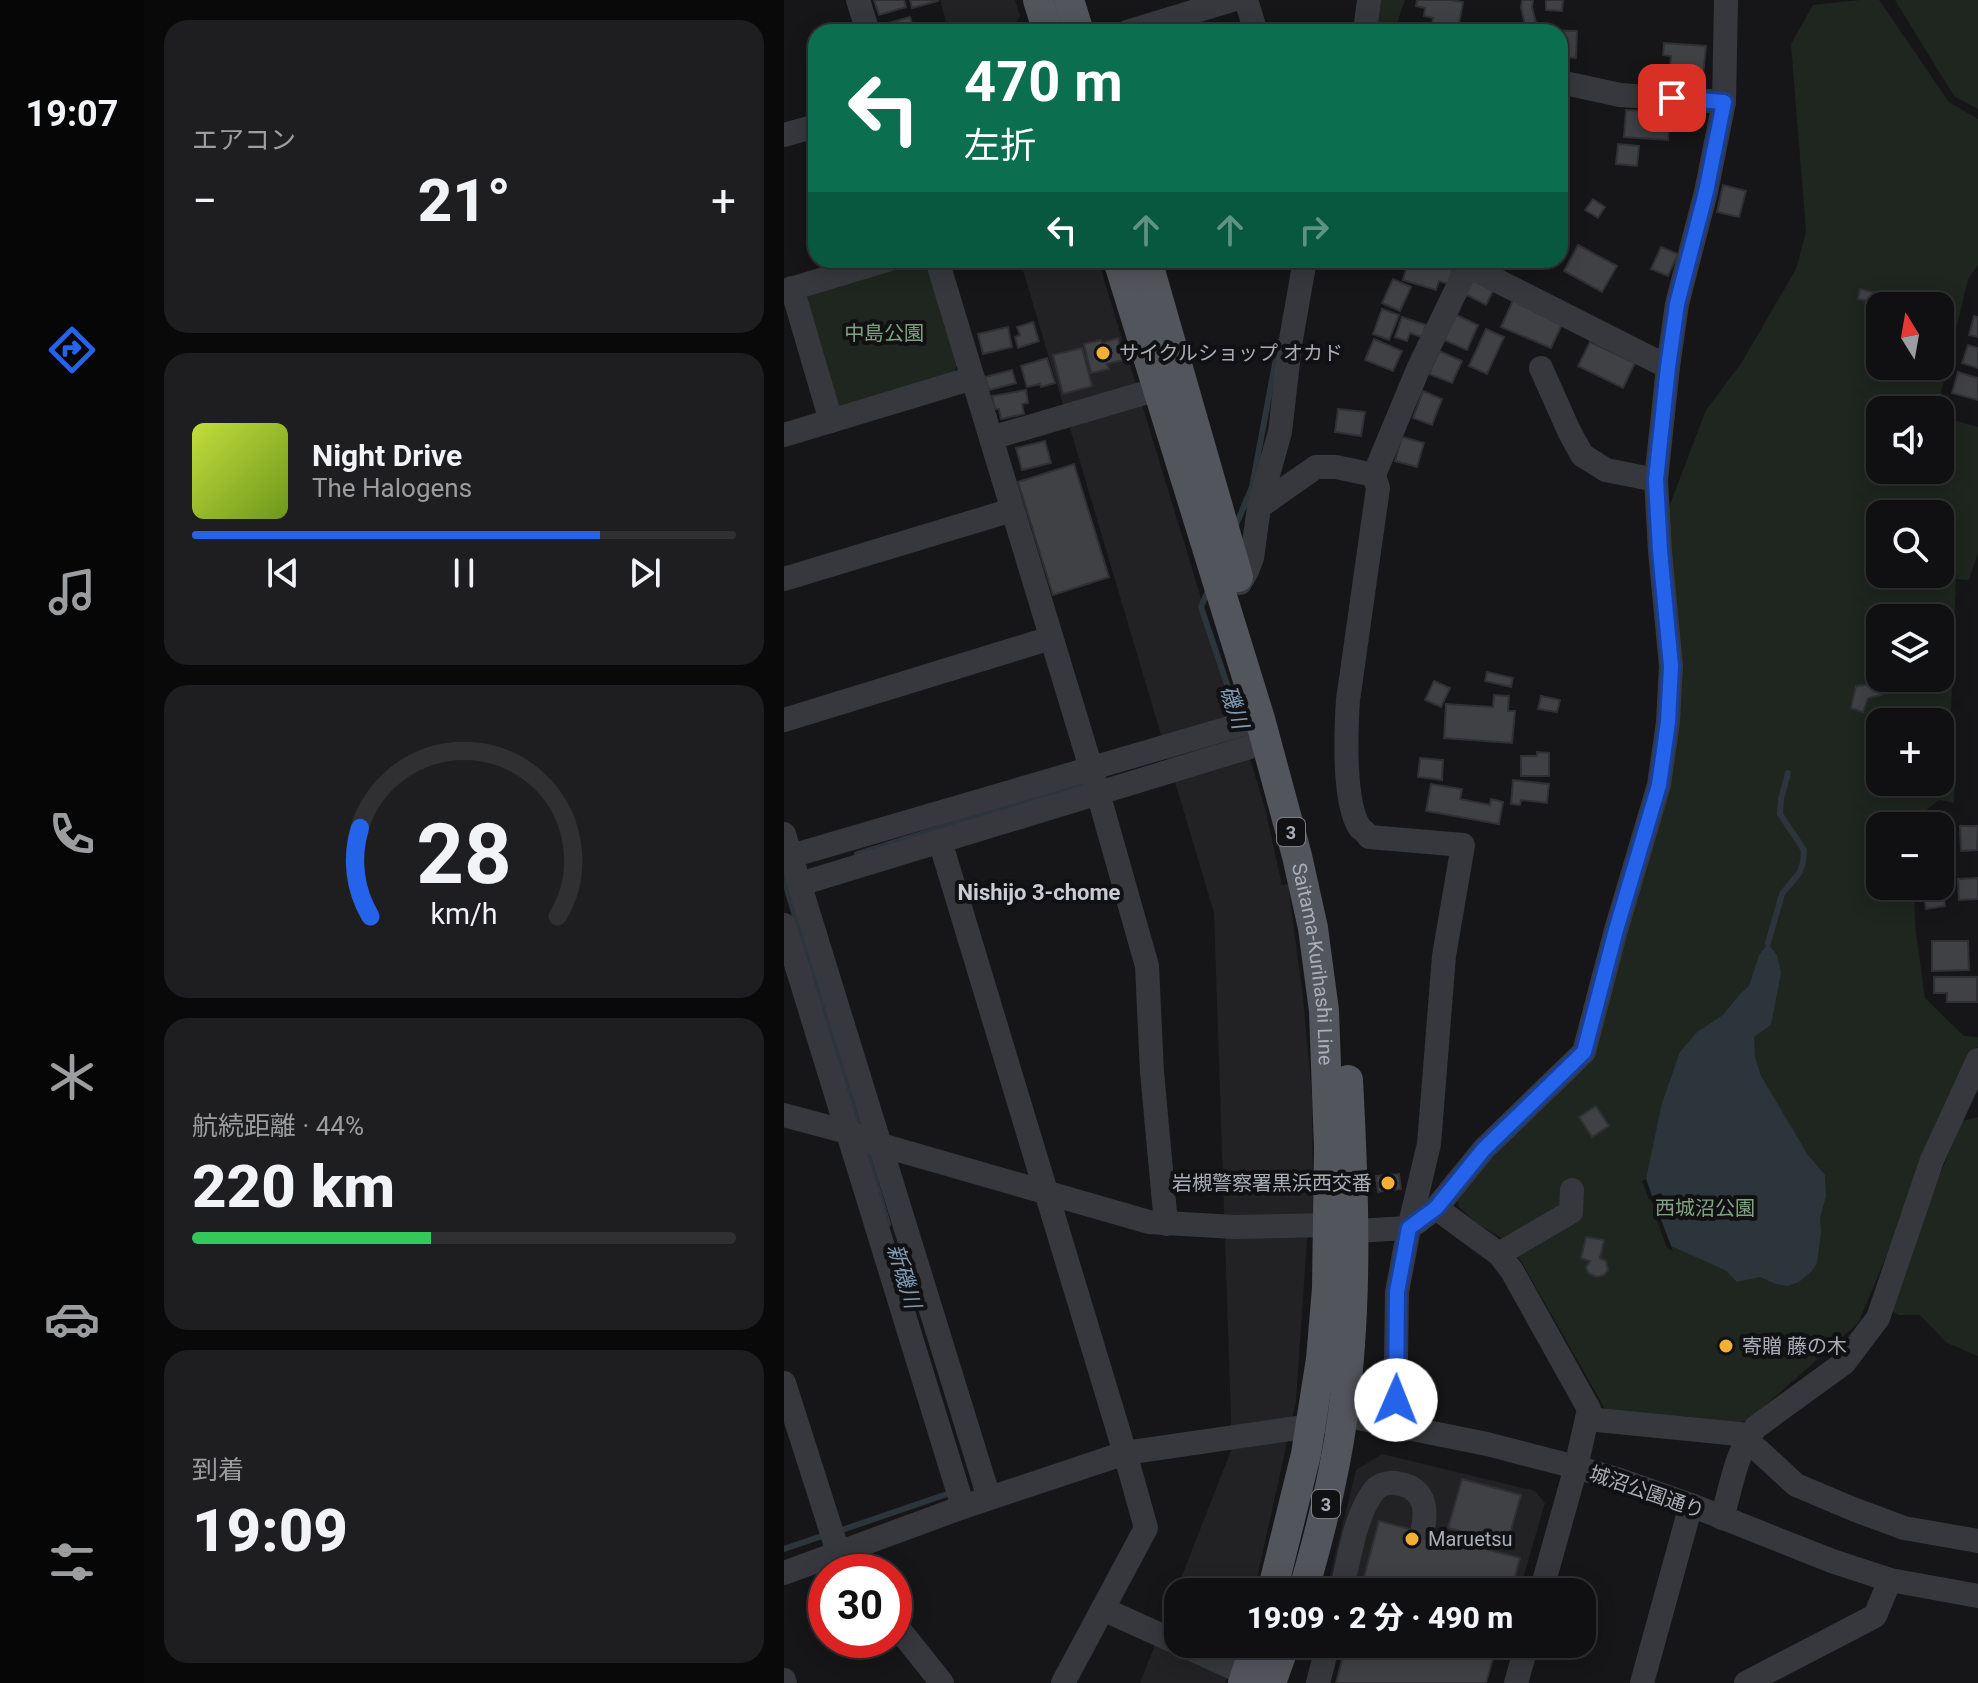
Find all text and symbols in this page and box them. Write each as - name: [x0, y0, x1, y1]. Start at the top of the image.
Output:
- text: 470 m: [964, 49, 1123, 115]
- icon: left: [832, 56, 936, 160]
- pin: [1638, 64, 1706, 132]
- icon: arrive: [1650, 76, 1694, 120]
- text: 19:07: [26, 93, 118, 135]
- text: エアコン: [192, 125, 296, 155]
- text: 左折: [964, 125, 1036, 167]
- text: 21°: [418, 165, 511, 236]
- text: −: [192, 175, 217, 227]
- text: +: [711, 175, 736, 227]
- icon: left: [1040, 208, 1084, 252]
- icon: ahead: [1124, 208, 1168, 252]
- icon: ahead: [1208, 208, 1252, 252]
- icon: right: [1292, 208, 1336, 252]
- north arrow: [1866, 292, 1954, 380]
- map controls: [1866, 292, 1954, 900]
- park label: 中島公園: [844, 321, 924, 345]
- icon: directions: [44, 322, 100, 378]
- place label: サイクルショップ オカド: [1119, 341, 1343, 365]
- marker: サイクルショップ オカド: [1094, 344, 1112, 362]
- button: sound: [1866, 396, 1954, 484]
- text: Night Drive: [312, 438, 462, 473]
- text: The Halogens: [312, 473, 472, 503]
- button: search: [1866, 500, 1954, 588]
- icon: previous: [261, 551, 305, 595]
- icon: pause: [442, 551, 486, 595]
- icon: next: [623, 551, 667, 595]
- icon: music: [44, 564, 100, 620]
- button: layers: [1866, 604, 1954, 692]
- water label: 磯川: [1215, 682, 1254, 734]
- button: +: [1866, 708, 1954, 796]
- icon: phone: [44, 806, 100, 862]
- text: 28: [416, 806, 512, 903]
- button: −: [1866, 812, 1954, 900]
- road number: 3: [1277, 818, 1305, 846]
- street label: Saitama-Kurihashi Line: [1287, 861, 1338, 1066]
- district label: Nishijo 3-chome: [958, 880, 1121, 905]
- text: km/h: [430, 898, 498, 932]
- icon: climate: [44, 1049, 100, 1105]
- text: 航続距離 · 44%: [192, 1111, 364, 1141]
- text: 220 km: [192, 1151, 395, 1222]
- place label: 岩槻警察署黒浜西交番: [1172, 1171, 1372, 1195]
- marker: 岩槻警察署黒浜西交番: [1379, 1174, 1397, 1192]
- park label: 西城沼公園: [1655, 1196, 1755, 1220]
- water label: 新磯川: [882, 1241, 926, 1313]
- icon: car: [44, 1291, 100, 1347]
- place label: 寄贈 藤の木: [1742, 1334, 1847, 1358]
- marker: 寄贈 藤の木: [1717, 1337, 1735, 1355]
- position arrow: [1354, 1358, 1438, 1442]
- text: 到着: [192, 1455, 244, 1485]
- street label: 城沼公園通り: [1586, 1461, 1708, 1523]
- road number: 3: [1312, 1490, 1340, 1518]
- text: 19:09: [192, 1495, 348, 1566]
- place label: Maruetsu: [1428, 1527, 1513, 1551]
- marker: Maruetsu: [1403, 1530, 1421, 1548]
- icon: filters: [44, 1534, 100, 1590]
- speed limit sign: 30: [808, 1554, 912, 1658]
- text: 19:09 · 2 分 · 490 m: [1247, 1600, 1513, 1635]

